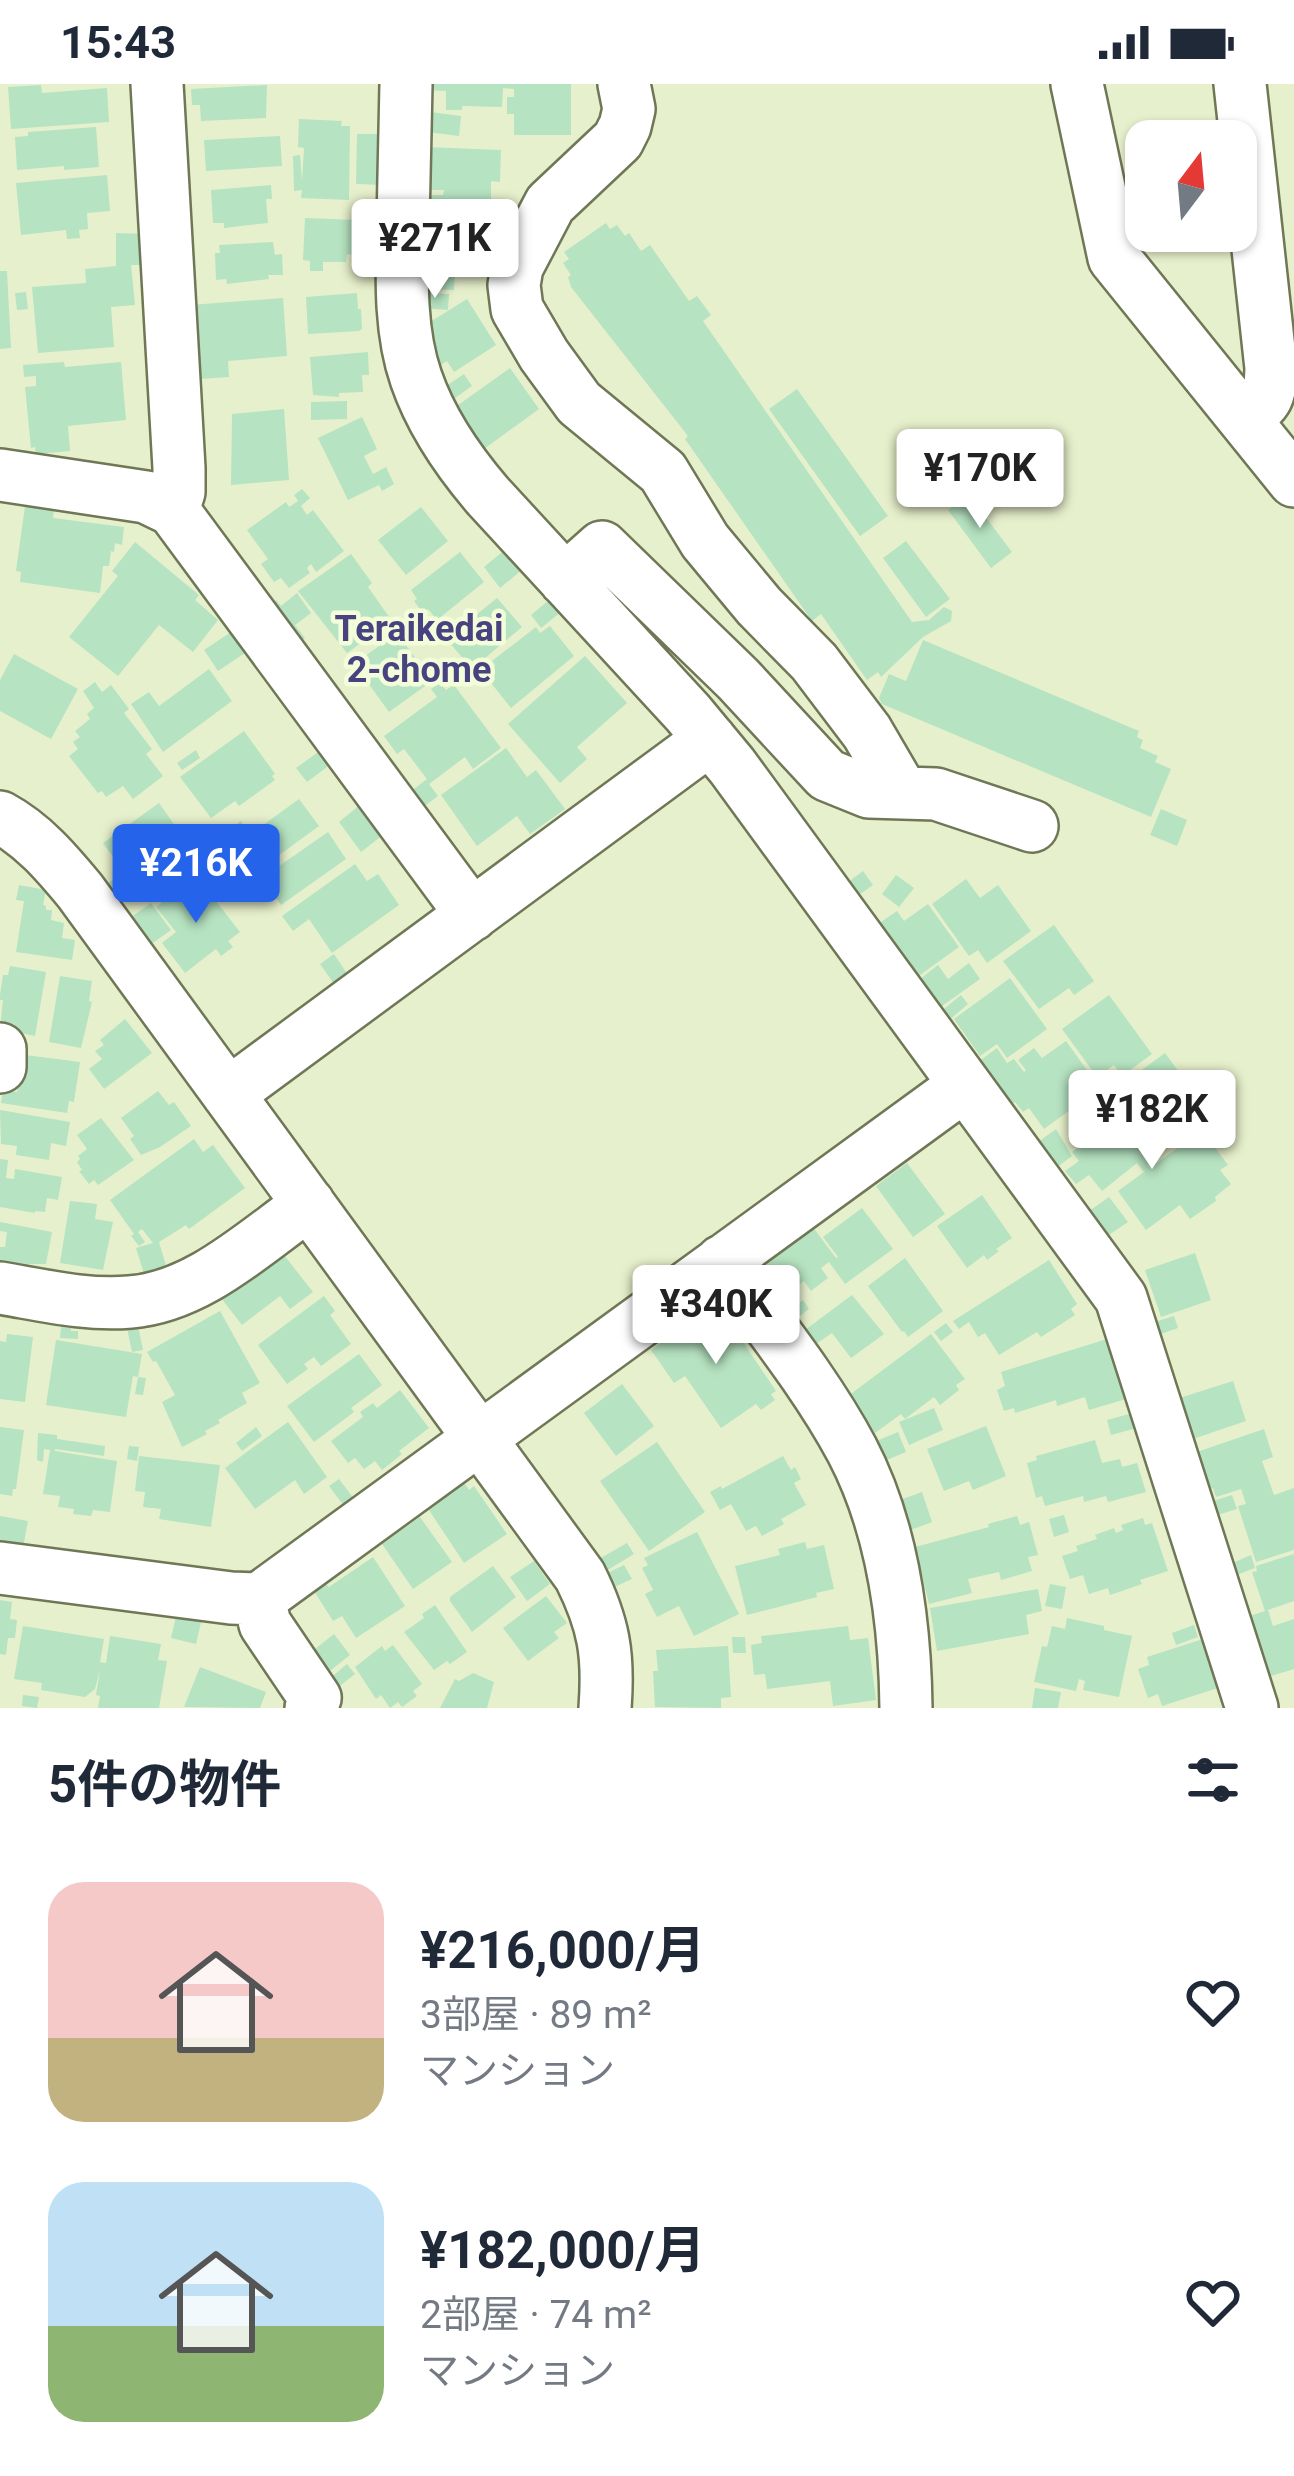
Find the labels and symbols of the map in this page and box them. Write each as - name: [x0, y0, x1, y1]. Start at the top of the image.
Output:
- north arrow: [1125, 120, 1257, 252]
- pin: ¥271K: [351, 199, 519, 301]
- pin: ¥170K: [896, 429, 1064, 531]
- district label: Teraikedai 2-chome: [335, 608, 503, 691]
- pin: ¥216K: [112, 824, 280, 926]
- pin: ¥182K: [1068, 1070, 1236, 1172]
- pin: ¥340K: [632, 1265, 800, 1367]

